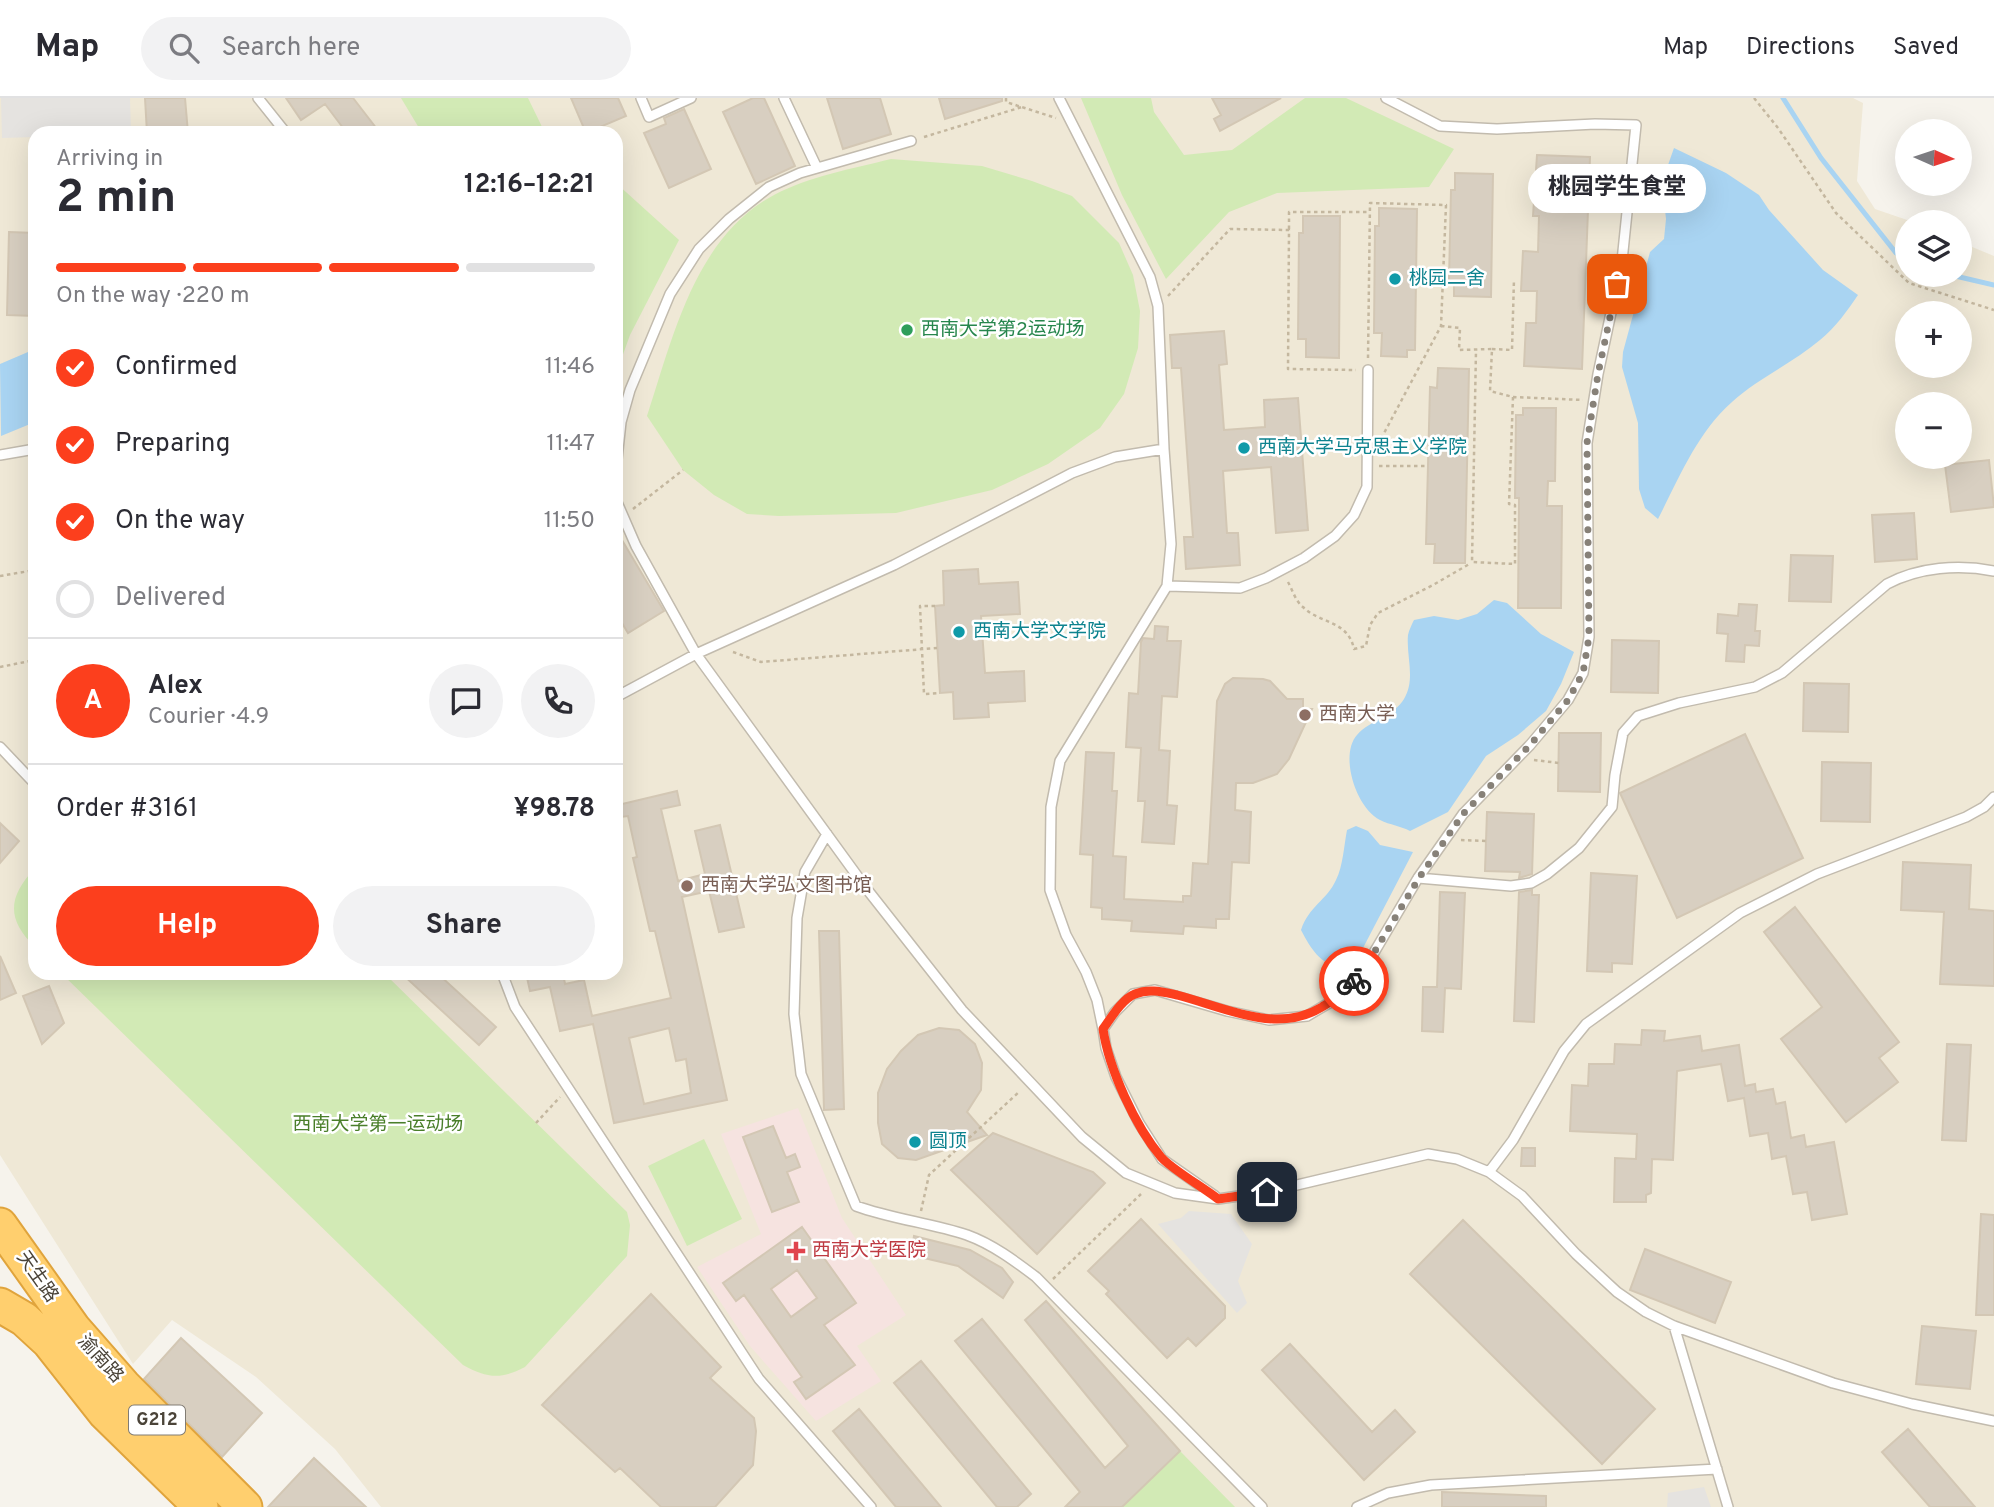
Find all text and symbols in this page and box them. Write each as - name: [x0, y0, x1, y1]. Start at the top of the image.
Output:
- search box: [141, 17, 631, 80]
- text: Map: [35, 27, 99, 69]
- icon: search: [165, 29, 203, 67]
- text: Search here: [221, 32, 360, 65]
- text: Map: [1663, 33, 1708, 63]
- text: Directions: [1746, 33, 1855, 63]
- text: Saved: [1893, 33, 1959, 63]
- north arrow: [1895, 119, 1972, 196]
- map controls: [1895, 119, 1972, 469]
- text: Arriving in: [56, 145, 163, 174]
- callout: 桃园学生食堂: [1528, 165, 1706, 214]
- text: 12:16–12:21: [464, 169, 595, 202]
- text: 2 min: [56, 170, 176, 229]
- text: 桃园学生食堂: [1548, 174, 1686, 203]
- button: layers: [1895, 210, 1972, 287]
- pin: [1587, 254, 1647, 314]
- icon: bag: [1598, 265, 1636, 303]
- place label: 桃园二舍: [1409, 267, 1485, 291]
- marker: 桃园二舍: [1387, 271, 1403, 287]
- text: On the way · 220 m: [56, 282, 250, 311]
- button: +: [1895, 301, 1972, 378]
- place label: 西南大学第2运动场: [921, 318, 1085, 342]
- marker: 西南大学第2运动场: [899, 322, 915, 338]
- icon: check: [56, 349, 94, 387]
- text: Confirmed: [115, 351, 238, 384]
- text: 11:46: [545, 353, 595, 382]
- button: −: [1895, 392, 1972, 469]
- icon: check: [56, 426, 94, 464]
- text: Preparing: [115, 428, 230, 461]
- text: 11:47: [547, 430, 595, 459]
- place label: 西南大学马克思主义学院: [1258, 436, 1467, 460]
- marker: 西南大学马克思主义学院: [1236, 440, 1252, 456]
- icon: check: [56, 503, 94, 541]
- text: On the way: [115, 505, 245, 538]
- text: 11:50: [544, 507, 595, 536]
- text: Delivered: [115, 582, 226, 615]
- place label: 西南大学文学院: [973, 620, 1106, 644]
- marker: 西南大学文学院: [951, 624, 967, 640]
- button: chat: [429, 664, 503, 738]
- button: phone: [521, 664, 595, 738]
- text: Alex: [148, 670, 203, 703]
- text: A: [84, 685, 102, 718]
- text: Courier · 4.9: [148, 703, 269, 732]
- place label: 西南大学: [1319, 703, 1395, 727]
- marker: 西南大学: [1297, 707, 1313, 723]
- text: Order #3161: [56, 793, 198, 826]
- text: ¥98.78: [514, 793, 595, 826]
- place label: 西南大学弘文图书馆: [701, 874, 872, 898]
- marker: 西南大学弘文图书馆: [679, 878, 695, 894]
- button: Help: [56, 886, 319, 966]
- button: Share: [333, 886, 595, 966]
- courier: [1319, 946, 1389, 1016]
- icon: bike: [1335, 962, 1373, 1000]
- park label: 西南大学第一运动场: [292, 1113, 464, 1137]
- place label: 圆顶: [929, 1130, 967, 1154]
- marker: 圆顶: [907, 1134, 923, 1150]
- pin: [1237, 1162, 1297, 1222]
- icon: home: [1248, 1173, 1286, 1211]
- place label: 西南大学医院: [812, 1239, 926, 1263]
- marker: 西南大学医院: [786, 1241, 806, 1261]
- street label: 天生路: [11, 1247, 63, 1307]
- street label: 渝南路: [72, 1330, 128, 1388]
- road number: G212: [129, 1406, 185, 1434]

